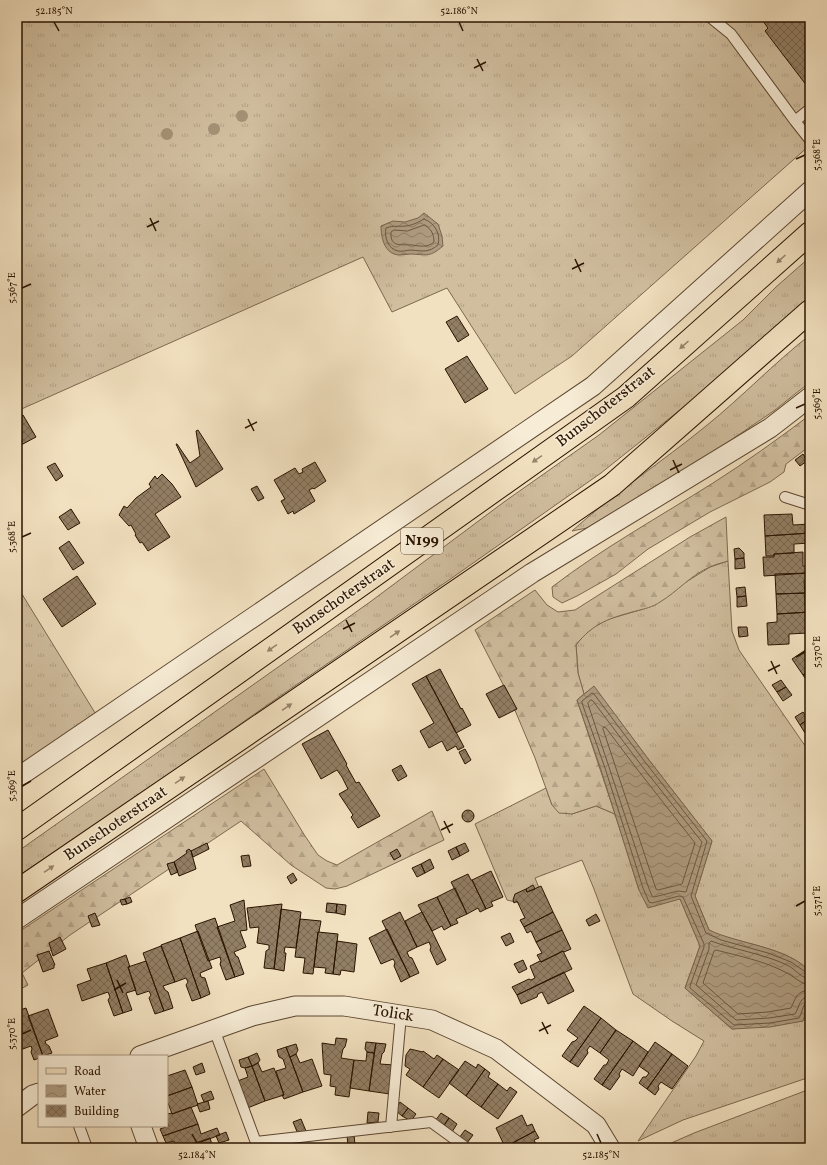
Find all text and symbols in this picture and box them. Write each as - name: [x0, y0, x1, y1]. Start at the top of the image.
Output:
- text: 52.185°N: [35, 4, 73, 18]
- text: 52.186°N: [440, 4, 478, 18]
- text: 5.368°E: [810, 139, 824, 171]
- one-way arrow: [776, 254, 786, 263]
- text: 5.367°E: [5, 272, 19, 304]
- one-way arrow: [679, 340, 689, 350]
- street label: Bunschoterstraat: [552, 361, 661, 453]
- text: 5.369°E: [810, 388, 824, 420]
- one-way arrow: [532, 455, 543, 463]
- text: 5.368°E: [5, 521, 19, 553]
- road number: N199: [401, 528, 443, 554]
- street label: Bunschoterstraat: [288, 553, 400, 641]
- one-way arrow: [389, 630, 400, 638]
- text: 5.370°E: [810, 636, 824, 668]
- one-way arrow: [266, 644, 277, 652]
- one-way arrow: [282, 703, 292, 711]
- text: 5.369°E: [5, 770, 19, 802]
- one-way arrow: [175, 776, 185, 784]
- street label: Bunschoterstraat: [60, 781, 172, 867]
- one-way arrow: [44, 865, 54, 873]
- text: 5.371°E: [810, 886, 824, 916]
- street label: Tolick: [371, 1000, 416, 1028]
- text: 5.370°E: [5, 1018, 19, 1050]
- legend: [38, 1055, 168, 1127]
- text: Road: [74, 1064, 101, 1080]
- text: Water: [74, 1084, 106, 1100]
- text: Building: [74, 1104, 119, 1120]
- text: 52.184°N: [178, 1148, 217, 1162]
- text: 52.185°N: [582, 1148, 620, 1162]

